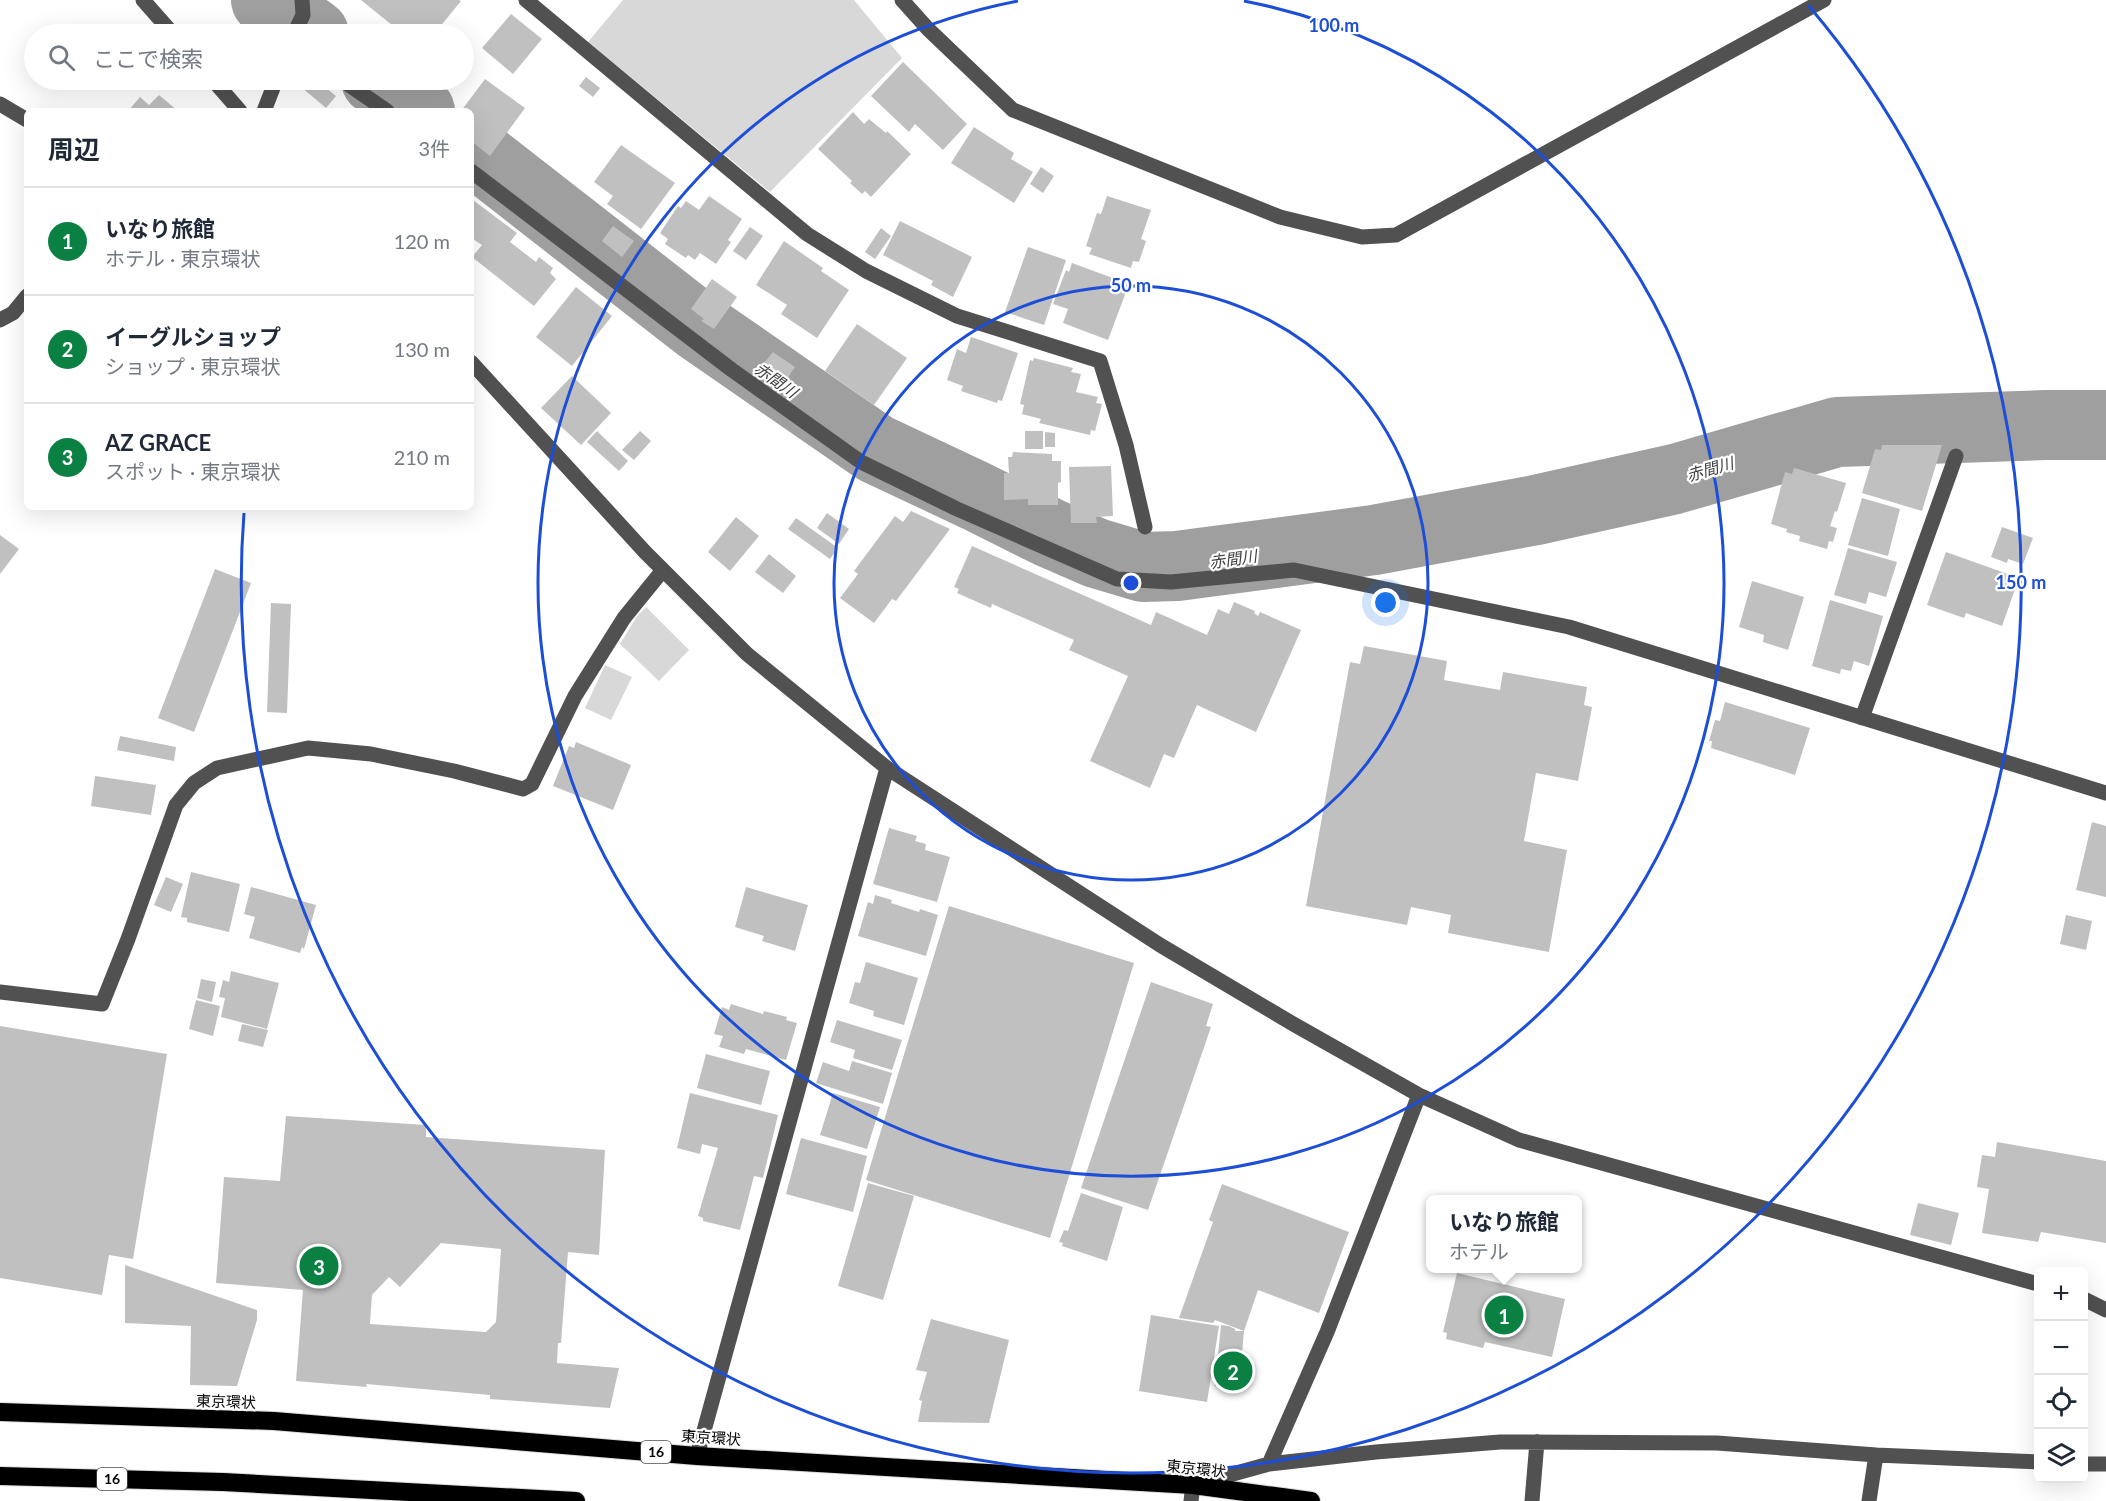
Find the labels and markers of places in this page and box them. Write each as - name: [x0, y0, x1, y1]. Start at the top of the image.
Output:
- centre of rings: [1121, 573, 1141, 593]
- pin: 3: [300, 1244, 338, 1288]
- pin: 1: [1484, 1292, 1524, 1338]
- pin: 2: [1214, 1348, 1252, 1394]

